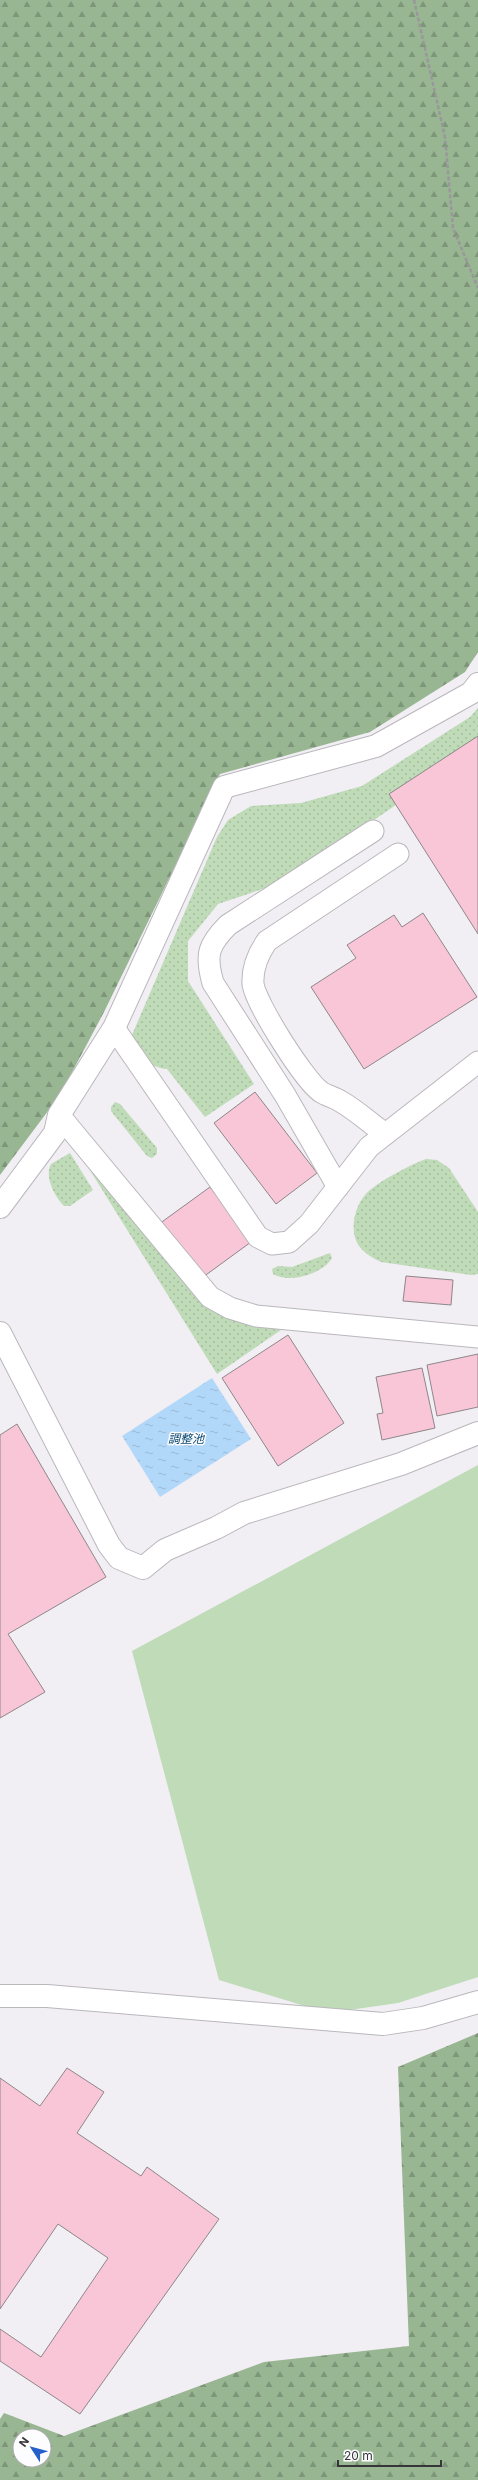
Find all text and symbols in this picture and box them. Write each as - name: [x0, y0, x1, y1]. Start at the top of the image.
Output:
- water label: 調整池: [168, 1431, 205, 1446]
- north arrow: [12, 2428, 52, 2468]
- text: N: [16, 2435, 32, 2450]
- scale bar: [338, 2442, 441, 2468]
- text: 20 m: [344, 2448, 373, 2463]

